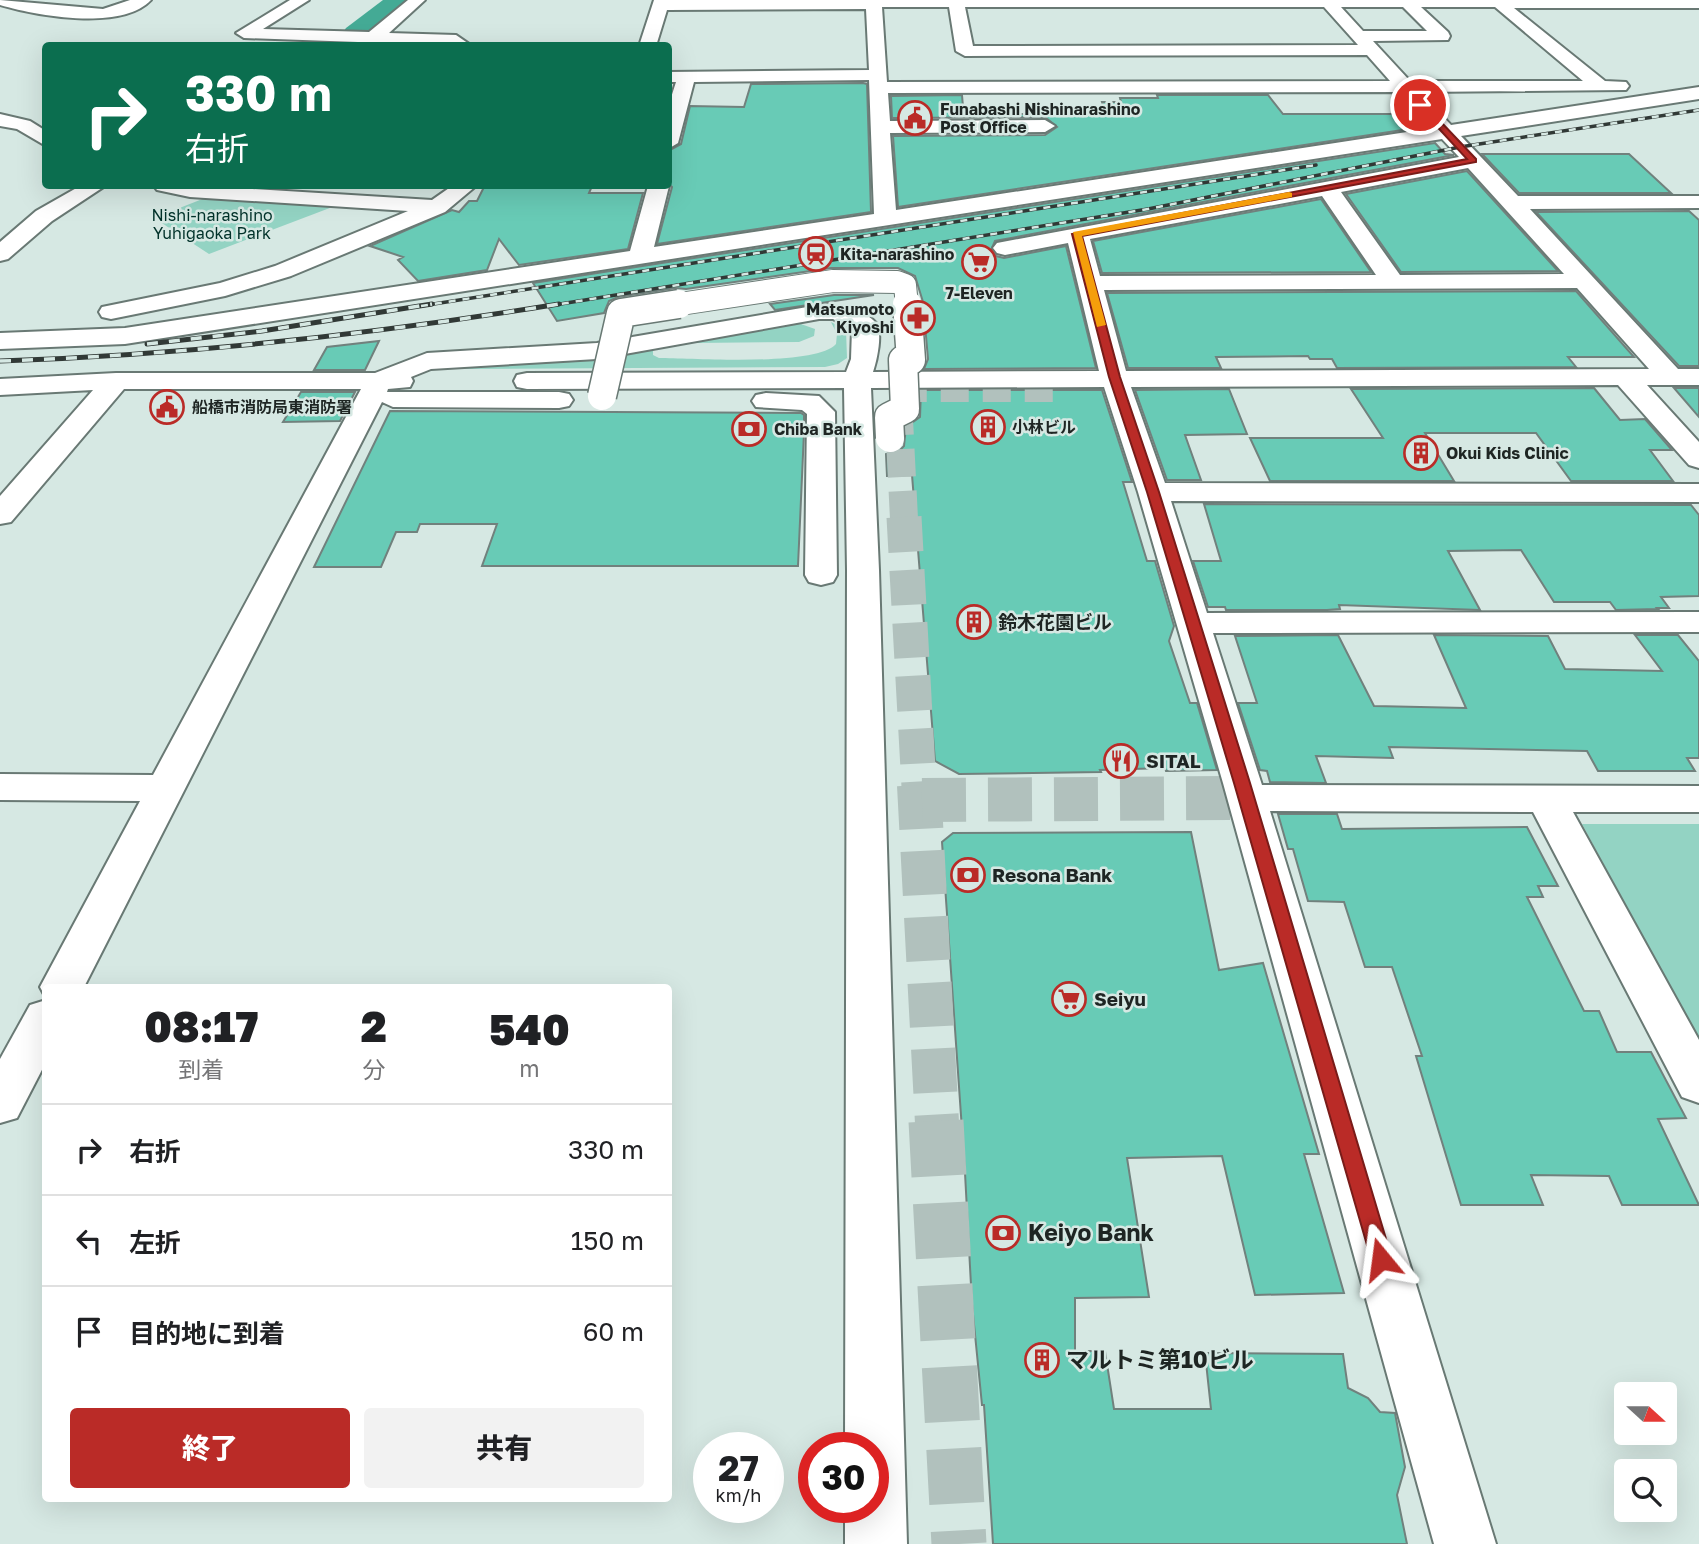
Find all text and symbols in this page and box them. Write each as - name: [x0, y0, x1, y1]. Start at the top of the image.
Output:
- text: 330 m: [185, 63, 332, 122]
- icon: right: [70, 70, 161, 161]
- pin: [1390, 75, 1450, 135]
- icon: arrive: [1401, 86, 1439, 124]
- public building icon: Funabashi Nishinarashino Post Office: [896, 99, 934, 137]
- place label: Funabashi Nishinarashino Post Office: [940, 99, 1141, 137]
- text: 右折: [185, 129, 249, 167]
- park label: Nishi-narashino Yuhigaoka Park: [151, 205, 273, 243]
- station icon: Kita-narashino: [797, 235, 835, 273]
- supermarket icon: 7-Eleven: [960, 243, 998, 281]
- place label: Kita-narashino: [840, 244, 955, 264]
- place label: 7-Eleven: [945, 283, 1013, 303]
- place label: Matsumoto Kiyoshi: [806, 299, 894, 337]
- pharmacy icon: Matsumoto Kiyoshi: [899, 299, 937, 337]
- public building icon: 船橋市消防局東消防署: [148, 388, 186, 426]
- place label: 船橋市消防局東消防署: [192, 397, 352, 417]
- building icon: 小林ビル: [969, 408, 1007, 446]
- bank icon: Chiba Bank: [730, 410, 768, 448]
- place label: 小林ビル: [1012, 417, 1076, 437]
- place label: Chiba Bank: [774, 419, 863, 439]
- building icon: Okui Kids Clinic: [1402, 434, 1440, 472]
- place label: Okui Kids Clinic: [1446, 443, 1569, 463]
- building icon: 鈴木花園ビル: [955, 603, 993, 641]
- place label: 鈴木花園ビル: [998, 610, 1112, 633]
- restaurant icon: SITAL: [1102, 742, 1140, 780]
- place label: SITAL: [1146, 749, 1201, 772]
- bank icon: Resona Bank: [949, 856, 987, 894]
- place label: Resona Bank: [992, 863, 1112, 886]
- supermarket icon: Seiyu: [1050, 980, 1088, 1018]
- place label: Seiyu: [1094, 987, 1146, 1010]
- text: 08:17: [144, 1001, 258, 1051]
- text: 2: [361, 1001, 387, 1051]
- text: 540: [489, 1004, 570, 1054]
- text: m: [519, 1054, 540, 1082]
- text: 到着: [178, 1055, 224, 1083]
- text: 分: [362, 1055, 385, 1083]
- icon: right: [70, 1131, 108, 1169]
- text: 330 m: [568, 1134, 644, 1165]
- text: 右折: [129, 1136, 181, 1167]
- bank icon: Keiyo Bank: [984, 1214, 1022, 1252]
- place label: Keiyo Bank: [1028, 1218, 1154, 1246]
- icon: left: [70, 1222, 108, 1260]
- position arrow: [1344, 1222, 1418, 1296]
- text: 150 m: [571, 1225, 644, 1256]
- text: 左折: [129, 1227, 181, 1258]
- icon: arrive: [70, 1313, 108, 1351]
- text: 60 m: [583, 1316, 644, 1347]
- text: 目的地に到着: [129, 1318, 285, 1349]
- building icon: マルトミ第10ビル: [1023, 1341, 1061, 1379]
- place label: マルトミ第10ビル: [1066, 1345, 1254, 1373]
- north arrow: [1614, 1382, 1676, 1446]
- map controls: [1614, 1382, 1677, 1522]
- button: 終了: [70, 1408, 350, 1488]
- button: 共有: [364, 1408, 644, 1488]
- speed limit sign: 30: [798, 1432, 889, 1523]
- text: 27: [718, 1447, 759, 1489]
- button: search: [1614, 1459, 1677, 1522]
- text: km/h: [716, 1484, 761, 1506]

